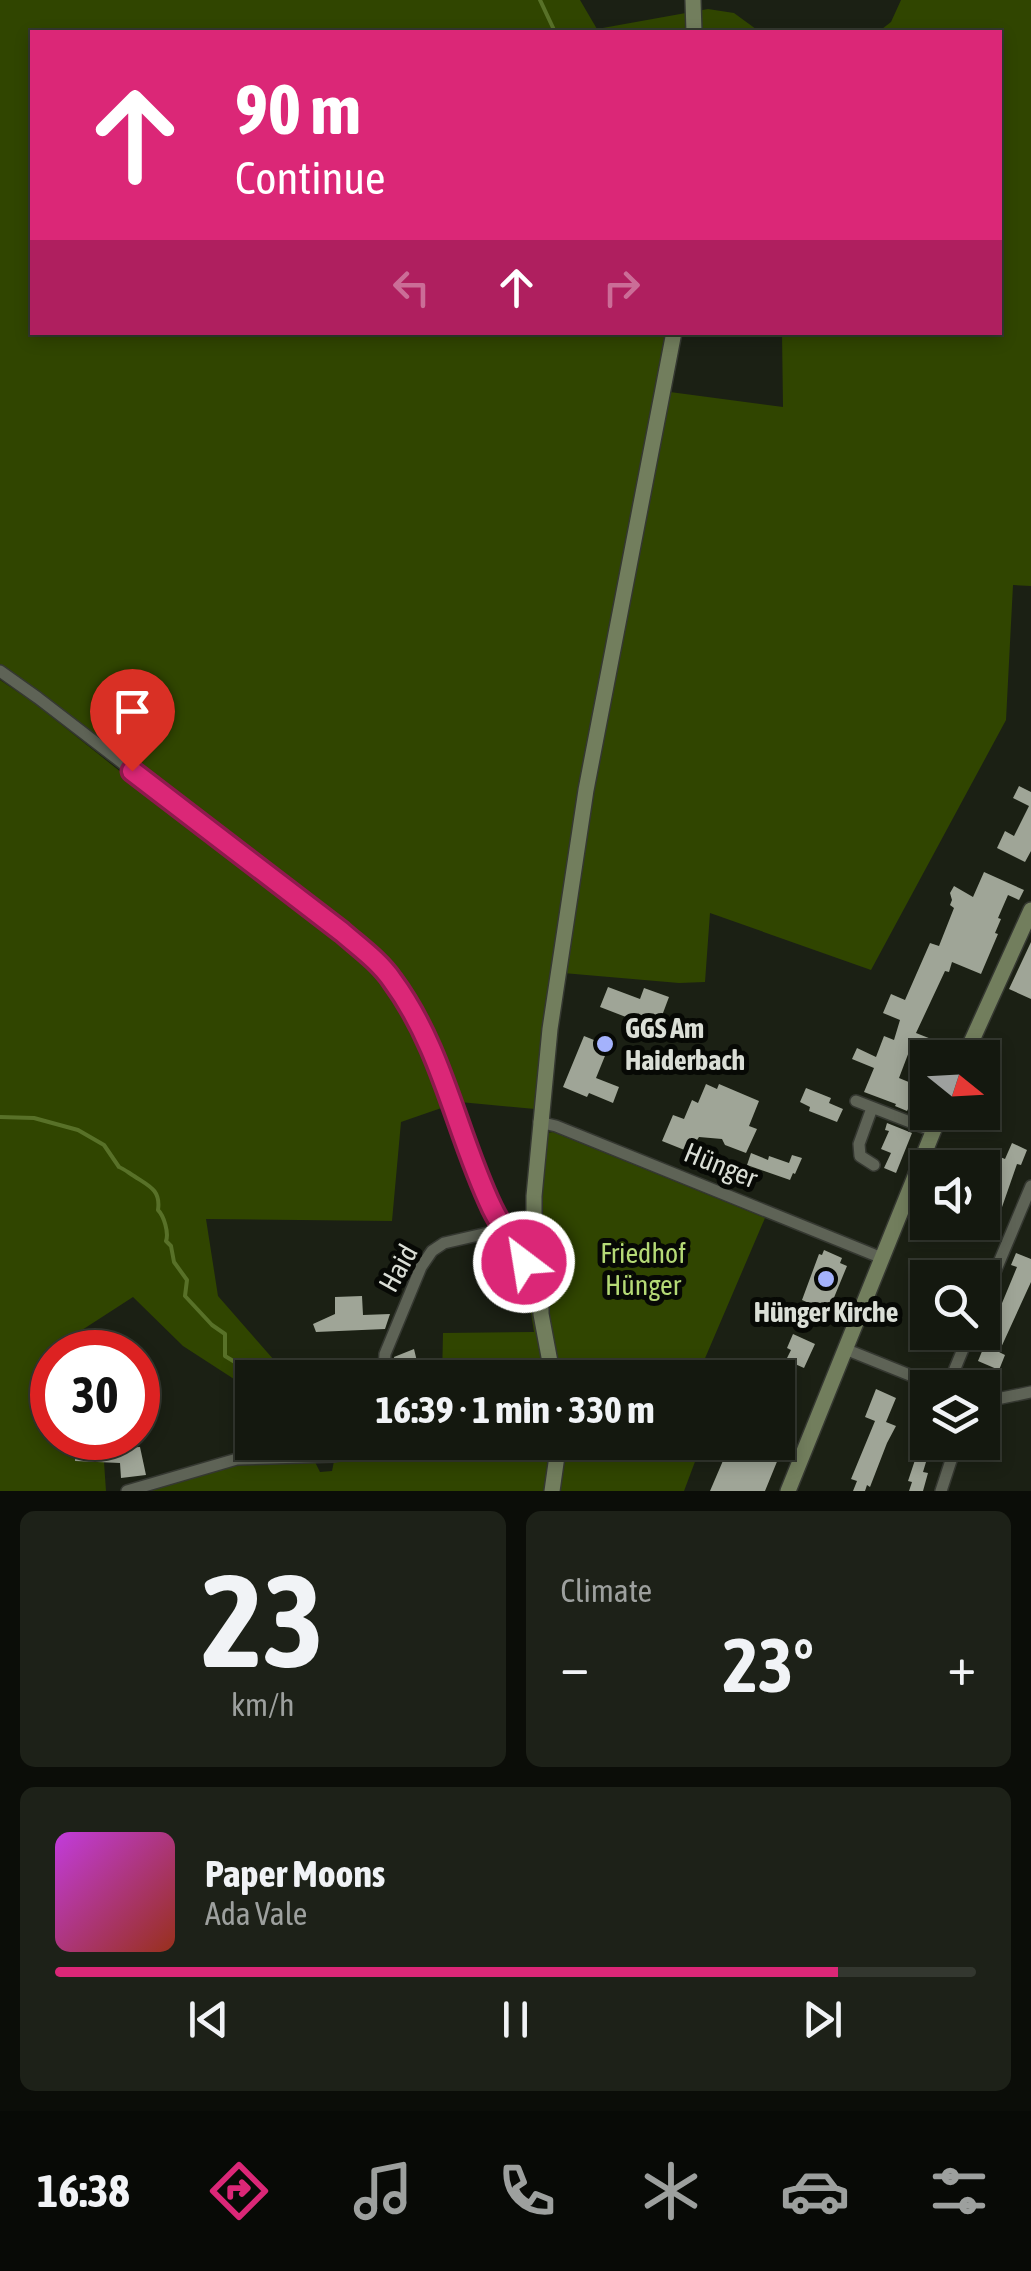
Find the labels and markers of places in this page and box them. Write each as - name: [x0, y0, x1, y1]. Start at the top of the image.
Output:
- pin: [90, 669, 175, 772]
- place label: GGS Am Haiderbach: [625, 1012, 745, 1076]
- marker: GGS Am Haiderbach: [594, 1033, 616, 1055]
- marker: Hünger Kirche: [815, 1268, 837, 1290]
- place label: Hünger Kirche: [754, 1296, 898, 1328]

